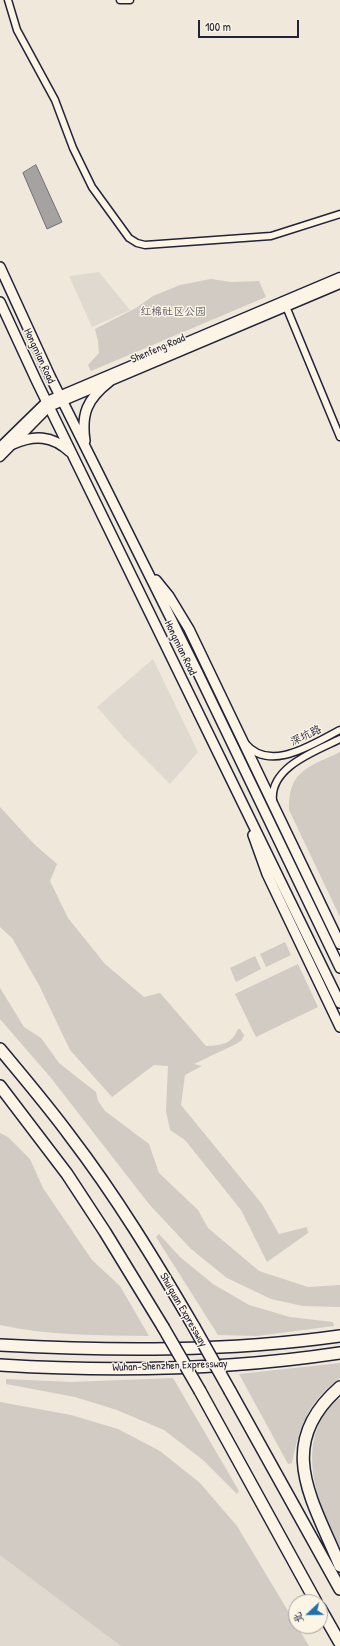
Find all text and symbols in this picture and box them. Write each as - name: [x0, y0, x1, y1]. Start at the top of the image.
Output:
- scale bar: [200, 12, 301, 38]
- text: 100 m: [205, 18, 231, 35]
- park label: 红棉社区公园: [140, 305, 206, 319]
- street label: Hongmian Road: [21, 326, 57, 386]
- street label: Shenfeng Road: [129, 332, 187, 366]
- street label: Hongmian Road: [161, 618, 199, 678]
- street label: 深坑路: [288, 723, 324, 749]
- street label: Shuiguan Expressway: [156, 1271, 210, 1349]
- street label: Wuhan-Shenzhen Expressway: [112, 1357, 228, 1375]
- north arrow: [288, 1594, 328, 1634]
- text: 北: [289, 1610, 306, 1626]

